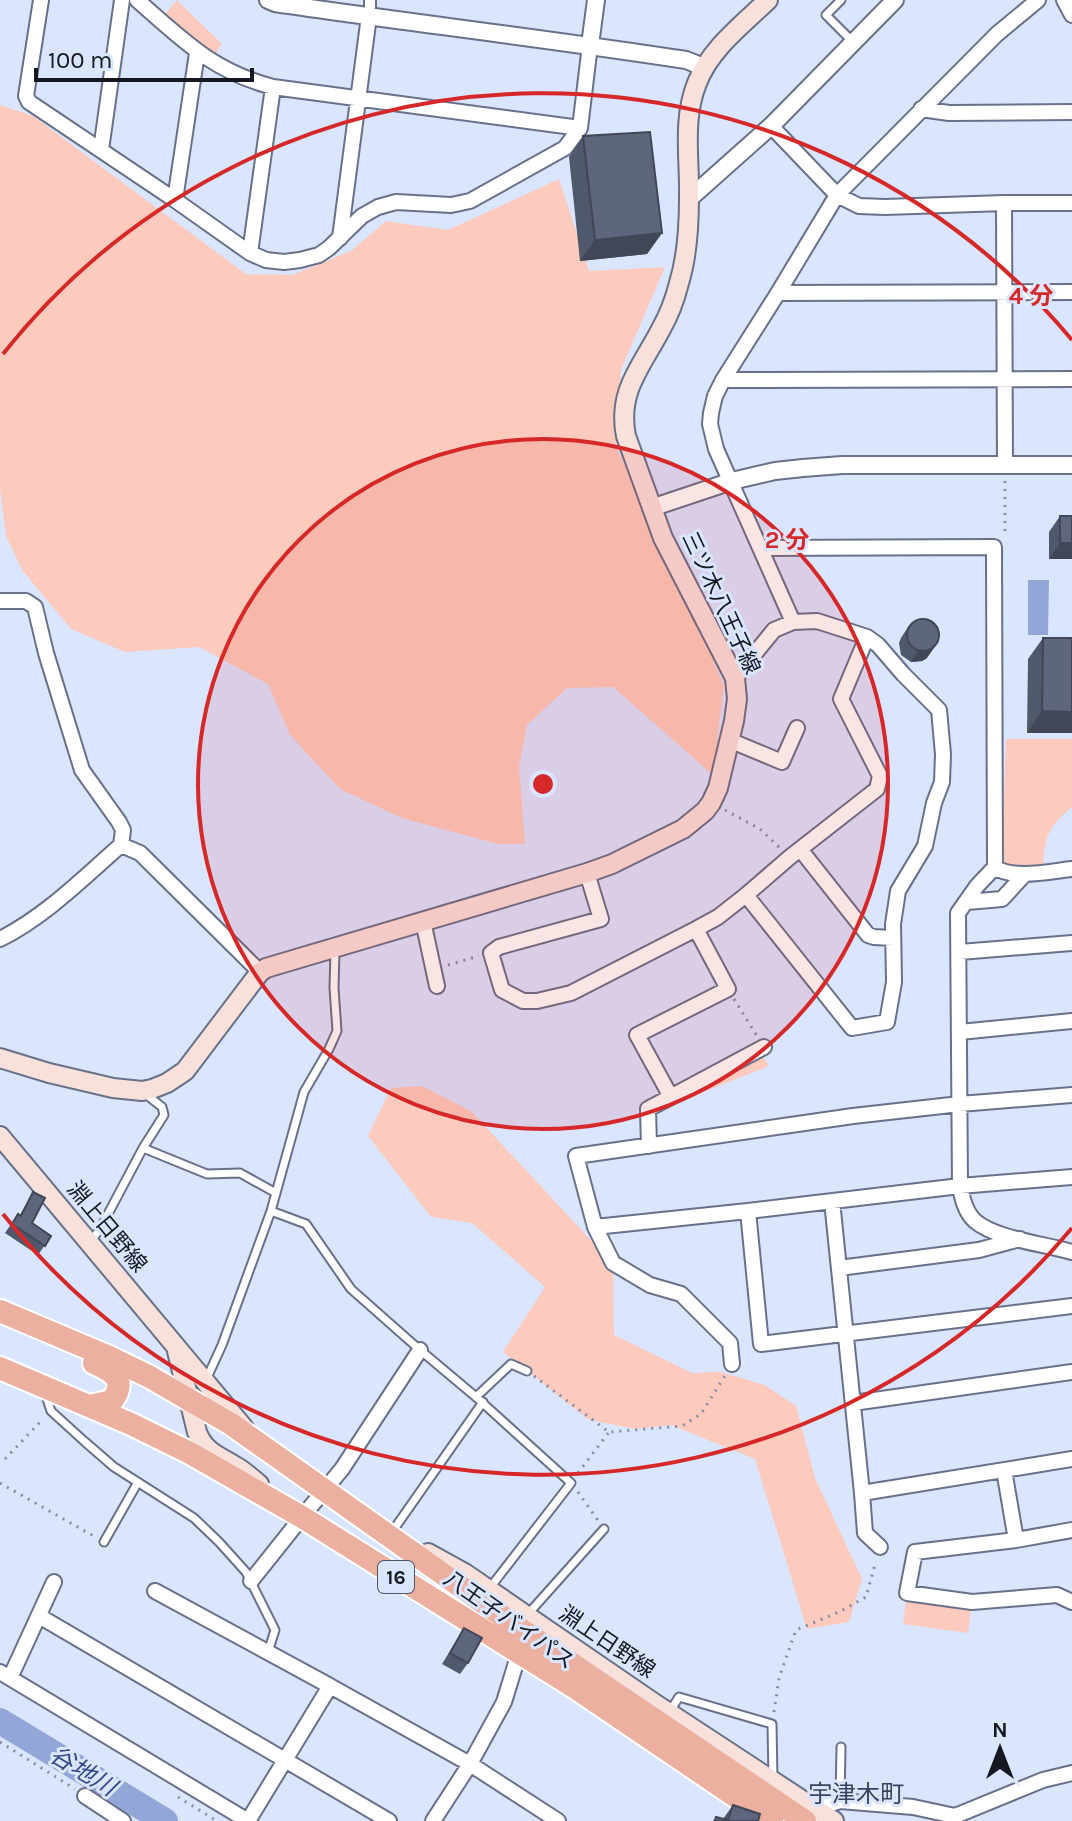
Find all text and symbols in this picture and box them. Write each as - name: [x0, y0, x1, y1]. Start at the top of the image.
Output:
- scale bar: [36, 32, 252, 82]
- text: 100 m: [48, 46, 113, 74]
- text: 4 分: [1009, 282, 1053, 310]
- text: 2 分: [765, 526, 809, 554]
- street label: 三ツ木八王子線: [677, 528, 765, 678]
- centre of rings: [529, 770, 557, 798]
- street label: 淵上日野線: [62, 1177, 152, 1277]
- road number: 16: [378, 1561, 414, 1593]
- street label: 八王子バイパス: [439, 1565, 579, 1675]
- street label: 淵上日野線: [554, 1600, 660, 1684]
- north arrow: [960, 1709, 1040, 1789]
- text: N: [992, 1717, 1008, 1743]
- water label: 谷地川: [45, 1740, 124, 1803]
- district label: 宇津木町: [808, 1780, 904, 1808]

